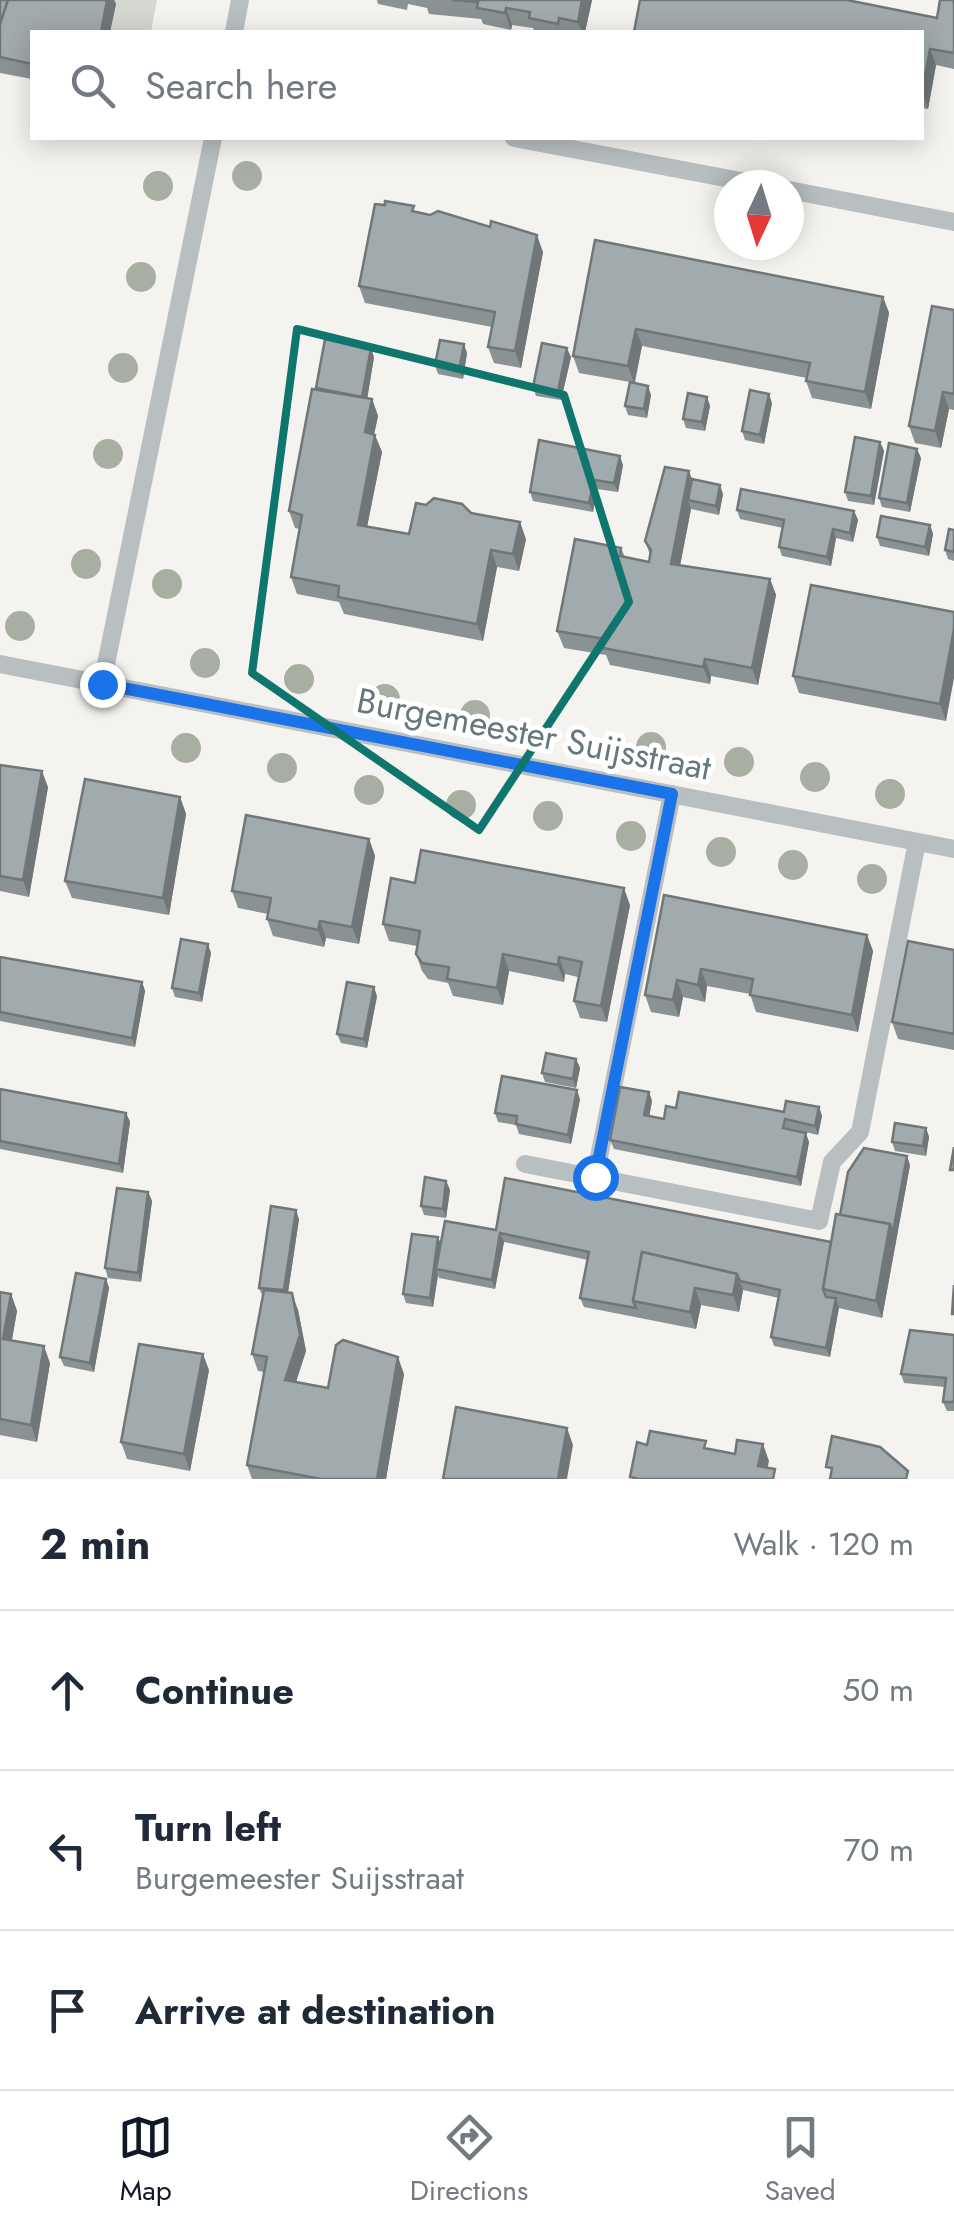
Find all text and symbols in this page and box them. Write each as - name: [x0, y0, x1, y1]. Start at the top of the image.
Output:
- search box: [30, 30, 924, 140]
- icon: search: [65, 58, 120, 113]
- text: Search here: [145, 58, 337, 113]
- north arrow: [714, 170, 804, 260]
- route end: [80, 662, 126, 708]
- street label: Burgemeester Suijsstraat: [353, 675, 716, 793]
- route start: [573, 1155, 619, 1201]
- text: 2 min: [40, 1514, 150, 1575]
- text: Walk · 120 m: [734, 1521, 914, 1567]
- icon: ahead: [40, 1663, 95, 1718]
- text: Continue: [135, 1663, 294, 1718]
- text: 50 m: [842, 1667, 914, 1713]
- text: Turn left: [135, 1800, 281, 1855]
- icon: left: [40, 1823, 95, 1878]
- text: 70 m: [843, 1827, 914, 1873]
- text: Burgemeester Suijsstraat: [135, 1855, 464, 1901]
- icon: arrive: [40, 1983, 95, 2038]
- text: Arrive at destination: [135, 1983, 496, 2038]
- tab: Map: [118, 2110, 173, 2211]
- tab: Directions: [410, 2110, 528, 2211]
- tab: Saved: [765, 2110, 836, 2211]

